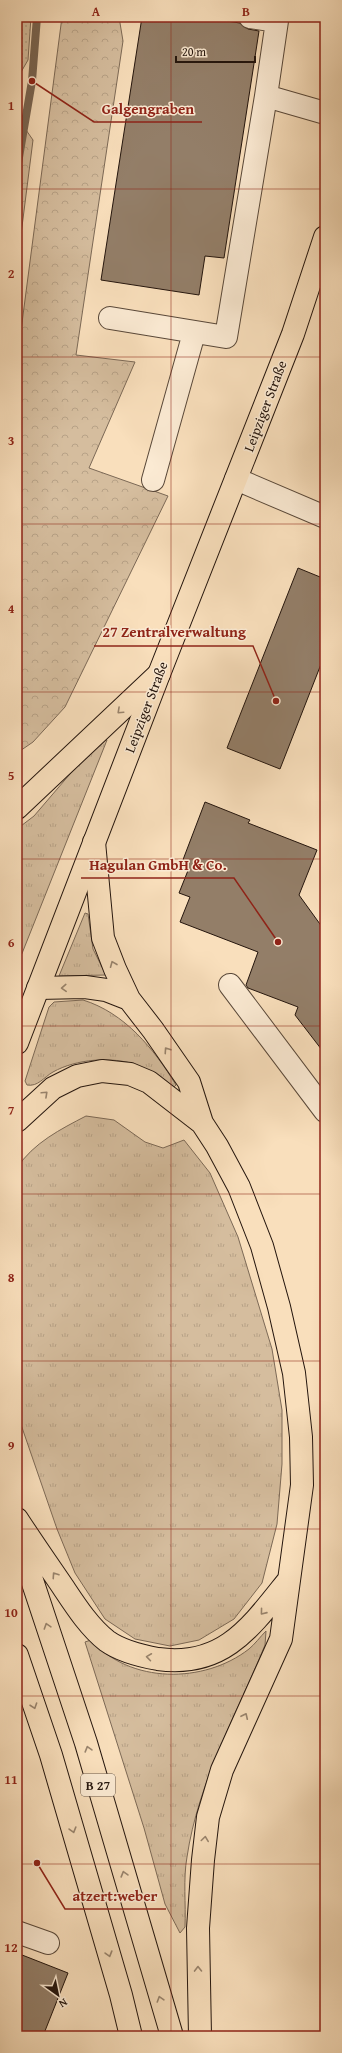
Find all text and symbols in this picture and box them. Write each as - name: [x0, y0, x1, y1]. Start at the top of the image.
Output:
- text: A: [92, 2, 101, 21]
- text: B: [242, 2, 250, 21]
- scale bar: [176, 38, 255, 64]
- text: 20 m: [182, 43, 206, 60]
- callout: Galgengraben: [94, 95, 202, 122]
- text: 1: [8, 96, 14, 115]
- text: Galgengraben: [102, 98, 194, 119]
- text: 2: [8, 264, 15, 283]
- street label: Leipziger Straße: [238, 357, 292, 454]
- text: 3: [8, 431, 14, 450]
- text: 4: [8, 599, 15, 618]
- callout: 27 Zentralverwaltung: [94, 619, 253, 646]
- text: 27 Zentralverwaltung: [102, 621, 246, 642]
- street label: Leipziger Straße: [119, 658, 173, 755]
- one-way arrow: [117, 706, 125, 714]
- text: 5: [8, 766, 15, 785]
- callout: Hagulan GmbH & Co.: [81, 851, 234, 878]
- text: Hagulan GmbH & Co.: [89, 854, 227, 875]
- text: 6: [8, 933, 15, 952]
- one-way arrow: [109, 960, 117, 967]
- one-way arrow: [61, 983, 67, 992]
- one-way arrow: [164, 1047, 172, 1054]
- one-way arrow: [40, 1092, 48, 1099]
- text: 7: [8, 1101, 15, 1120]
- text: 8: [8, 1268, 15, 1287]
- text: 9: [8, 1436, 15, 1455]
- one-way arrow: [52, 1572, 60, 1579]
- text: 10: [4, 1603, 18, 1622]
- one-way arrow: [261, 1608, 268, 1615]
- one-way arrow: [43, 1622, 52, 1629]
- one-way arrow: [146, 1653, 153, 1662]
- one-way arrow: [29, 1702, 38, 1709]
- one-way arrow: [240, 1713, 248, 1721]
- one-way arrow: [84, 1746, 93, 1753]
- text: 11: [4, 1770, 18, 1789]
- road number: B 27: [81, 1774, 115, 1796]
- one-way arrow: [68, 1826, 77, 1833]
- one-way arrow: [200, 1836, 209, 1842]
- one-way arrow: [120, 1871, 129, 1878]
- callout: atzert:weber: [65, 1882, 166, 1909]
- text: atzert:weber: [72, 1885, 158, 1906]
- text: 12: [4, 1938, 18, 1957]
- one-way arrow: [104, 1951, 113, 1958]
- one-way arrow: [194, 1966, 202, 1972]
- north arrow: [38, 1975, 78, 2015]
- text: N: [55, 1995, 71, 2012]
- one-way arrow: [156, 1995, 165, 2002]

